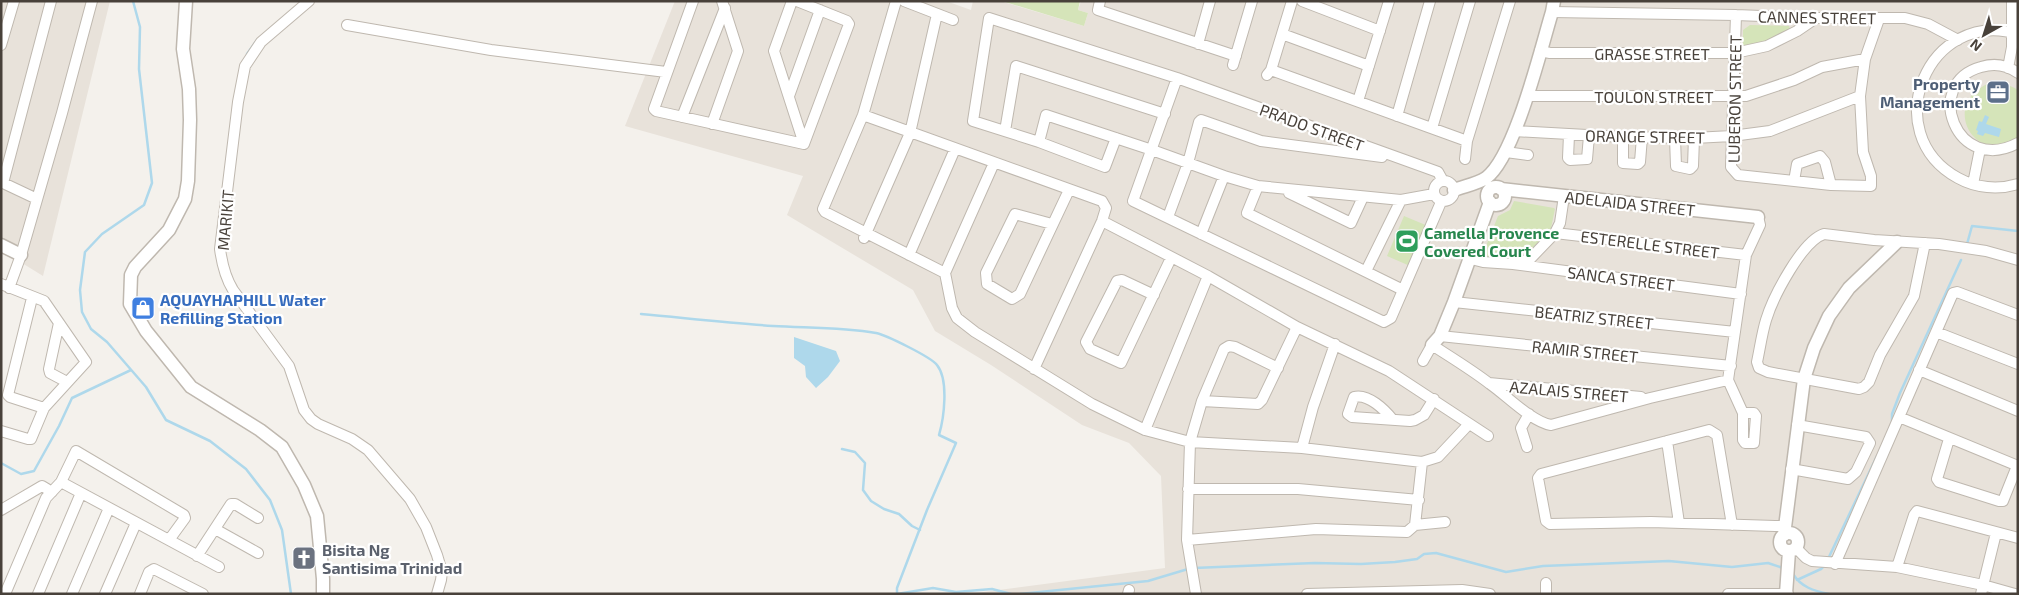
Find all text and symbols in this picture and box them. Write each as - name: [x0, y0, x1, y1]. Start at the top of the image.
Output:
- street label: CANNES STREET: [1758, 6, 1876, 28]
- north arrow: [1959, 10, 2009, 60]
- street label: LUBERON STREET: [1723, 35, 1745, 163]
- text: N: [1966, 36, 1985, 55]
- street label: GRASSE STREET: [1594, 44, 1710, 63]
- place label: Property Management: [1880, 74, 1980, 111]
- office icon: Property Management: [1985, 79, 2011, 105]
- street label: TOULON STREET: [1594, 87, 1714, 106]
- street label: PRADO STREET: [1257, 99, 1367, 155]
- street label: ORANGE STREET: [1585, 125, 1705, 147]
- street label: ADELAIDA STREET: [1564, 187, 1696, 219]
- street label: MARIKIT: [213, 189, 237, 251]
- place label: Camella Provence Covered Court: [1424, 223, 1559, 260]
- street label: ESTERELLE STREET: [1580, 226, 1720, 262]
- sports icon: Camella Provence Covered Court: [1394, 228, 1420, 254]
- street label: SANCA STREET: [1566, 262, 1676, 294]
- place label: AQUAYHAPHILL Water Refilling Station: [160, 290, 326, 327]
- shop icon: AQUAYHAPHILL Water Refilling Station: [130, 295, 156, 321]
- street label: BEATRIZ STREET: [1534, 301, 1654, 333]
- street label: RAMIR STREET: [1531, 336, 1639, 366]
- street label: AZALAIS STREET: [1509, 376, 1629, 406]
- place label: Bisita Ng Santisima Trinidad: [322, 540, 462, 577]
- church icon: Bisita Ng Santisima Trinidad: [291, 545, 317, 571]

